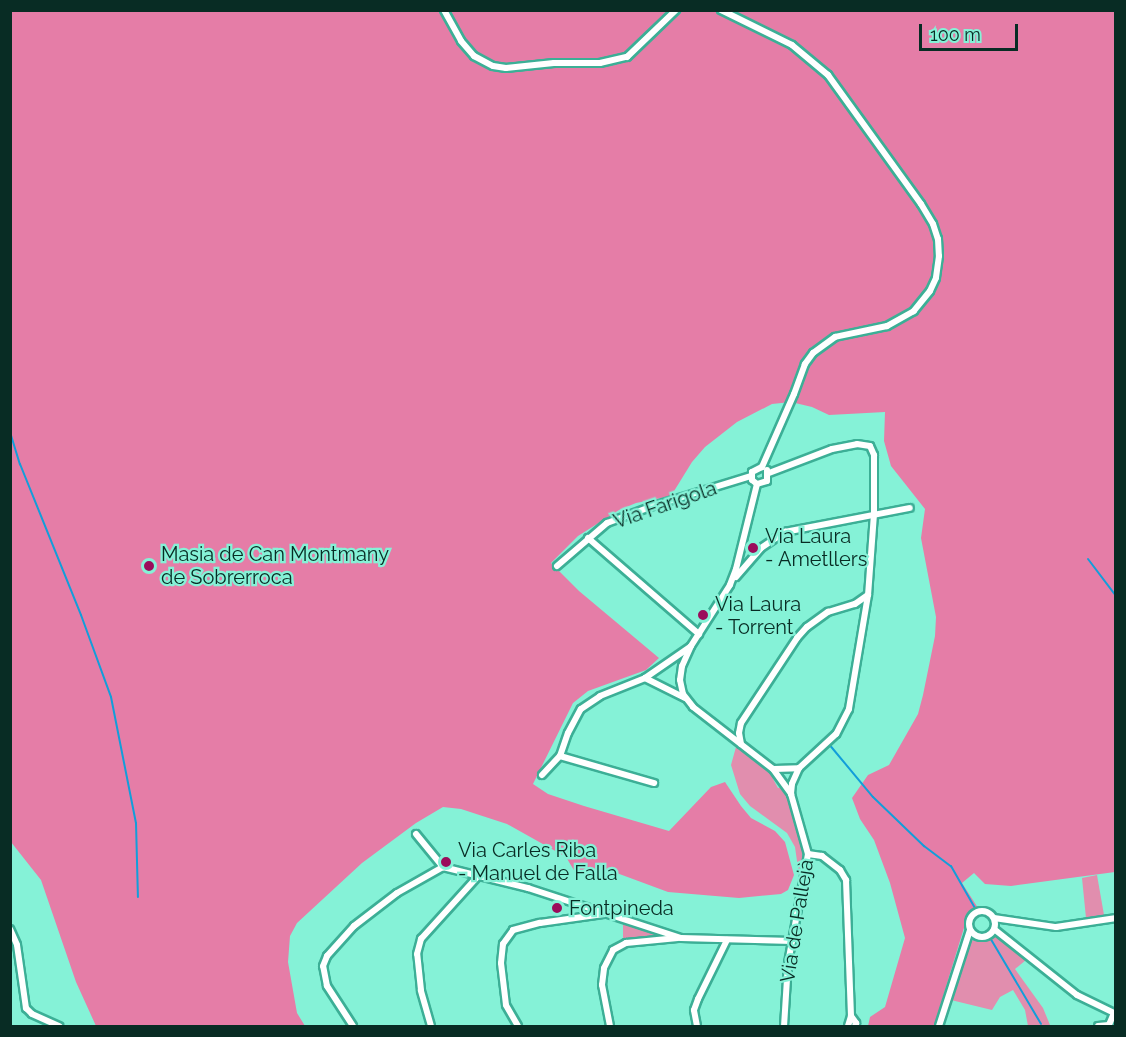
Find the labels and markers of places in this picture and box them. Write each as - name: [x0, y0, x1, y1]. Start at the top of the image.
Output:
- place label: Via Laura - Ametllers: [765, 524, 868, 571]
- marker: Via Laura - Ametllers: [746, 541, 760, 555]
- place label: Masia de Can Montmany de Sobrerroca: [161, 542, 389, 589]
- marker: Masia de Can Montmany de Sobrerroca: [142, 559, 156, 573]
- place label: Via Laura - Torrent: [715, 592, 801, 639]
- marker: Via Laura - Torrent: [696, 608, 710, 622]
- place label: Via Carles Riba - Manuel de Falla: [458, 838, 618, 885]
- marker: Via Carles Riba - Manuel de Falla: [439, 855, 453, 869]
- place label: Fontpineda: [569, 896, 674, 920]
- marker: Fontpineda: [550, 901, 564, 915]

